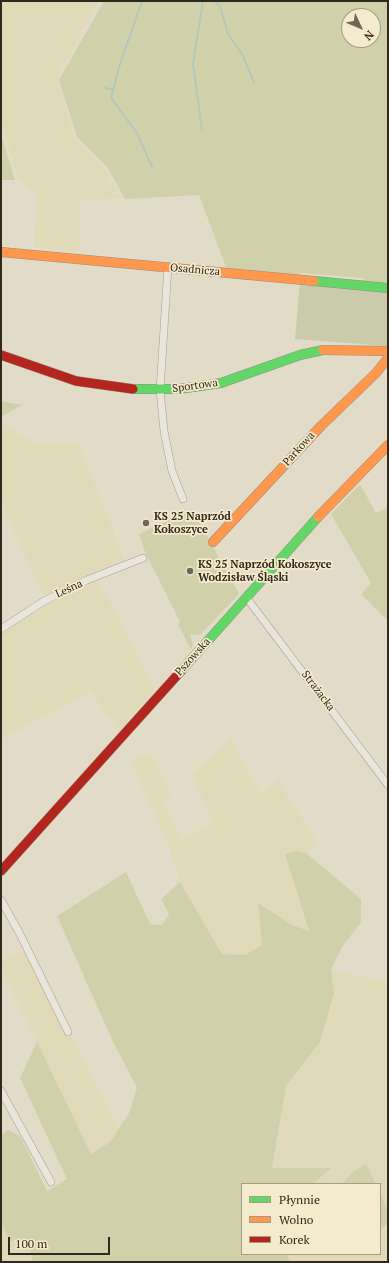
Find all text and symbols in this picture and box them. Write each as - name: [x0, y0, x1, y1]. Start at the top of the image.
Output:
- north arrow: [341, 8, 381, 48]
- text: N: [361, 28, 377, 44]
- street label: Osadnicza: [169, 261, 221, 279]
- street label: Sportowa: [171, 376, 219, 396]
- street label: Parkowa: [280, 429, 318, 469]
- place label: KS 25 Naprzód Kokoszyce: [154, 510, 231, 536]
- marker: KS 25 Naprzód Kokoszyce: [141, 518, 151, 528]
- place label: KS 25 Naprzód Kokoszyce Wodzisław Śląski: [198, 558, 332, 584]
- marker: KS 25 Naprzód Kokoszyce Wodzisław Śląski: [185, 566, 195, 576]
- street label: Leśna: [53, 577, 85, 601]
- street label: Pszowska: [173, 635, 213, 679]
- street label: Strażacka: [299, 668, 337, 714]
- legend: [241, 1183, 381, 1255]
- text: Płynnie: [279, 1192, 320, 1207]
- text: Wolno: [279, 1212, 313, 1227]
- scale bar: [10, 1229, 112, 1255]
- text: Korek: [279, 1232, 310, 1247]
- text: 100 m: [15, 1236, 47, 1251]

